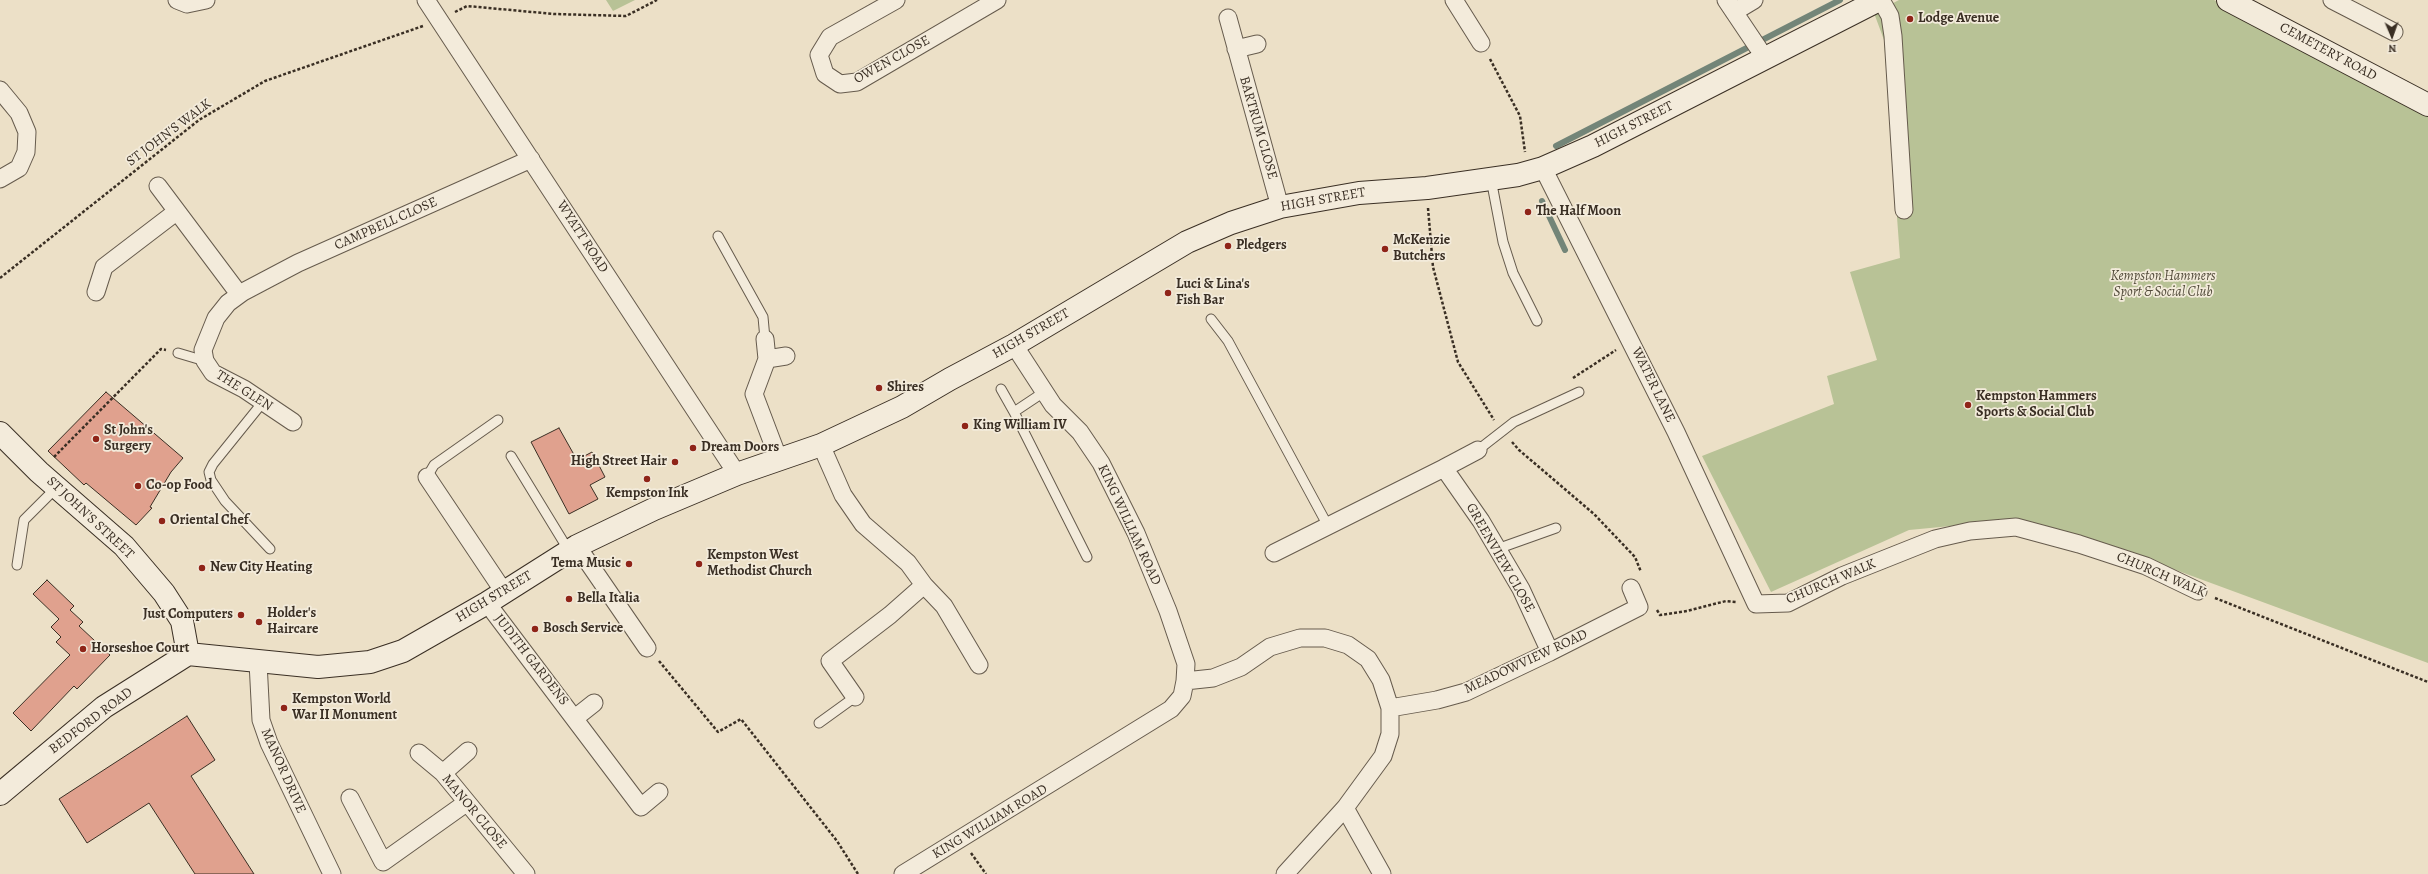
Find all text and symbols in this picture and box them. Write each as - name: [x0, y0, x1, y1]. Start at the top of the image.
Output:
- place label: Lodge Avenue: [1918, 11, 1999, 27]
- marker: Lodge Avenue: [1905, 14, 1915, 24]
- north arrow: [2372, 16, 2412, 56]
- street label: CEMETERY ROAD: [2276, 19, 2380, 85]
- street label: OWEN CLOSE: [851, 32, 933, 88]
- text: N: [2388, 41, 2397, 56]
- street label: BARTRUM CLOSE: [1235, 75, 1281, 181]
- street label: ST JOHN'S WALK: [123, 96, 215, 170]
- street label: HIGH STREET: [1592, 98, 1676, 152]
- street label: HIGH STREET: [1279, 184, 1367, 216]
- street label: CAMPBELL CLOSE: [332, 194, 440, 254]
- street label: WYATT ROAD: [553, 198, 611, 276]
- place label: The Half Moon: [1536, 204, 1621, 220]
- marker: The Half Moon: [1523, 207, 1533, 217]
- place label: McKenzie Butchers: [1393, 233, 1450, 266]
- place label: Pledgers: [1236, 238, 1287, 254]
- marker: Pledgers: [1223, 241, 1233, 251]
- marker: McKenzie Butchers: [1380, 244, 1390, 254]
- park label: Kempston Hammers Sport & Social Club: [2111, 269, 2215, 302]
- place label: Luci & Lina's Fish Bar: [1176, 277, 1250, 310]
- marker: Luci & Lina's Fish Bar: [1163, 288, 1173, 298]
- street label: HIGH STREET: [990, 305, 1072, 363]
- street label: WATER LANE: [1628, 345, 1678, 425]
- street label: THE GLEN: [213, 367, 275, 415]
- place label: Shires: [887, 380, 924, 396]
- marker: Shires: [874, 383, 884, 393]
- place label: Kempston Hammers Sports & Social Club: [1976, 389, 2097, 422]
- marker: Kempston Hammers Sports & Social Club: [1963, 400, 1973, 410]
- place label: King William IV: [973, 418, 1067, 434]
- marker: King William IV: [960, 421, 970, 431]
- place label: St John's Surgery: [104, 423, 153, 456]
- marker: St John's Surgery: [91, 434, 101, 444]
- place label: Dream Doors: [701, 440, 779, 456]
- marker: Dream Doors: [688, 443, 698, 453]
- place label: High Street Hair: [571, 454, 667, 470]
- marker: High Street Hair: [670, 457, 680, 467]
- street label: KING WILLIAM ROAD: [1094, 462, 1164, 588]
- street label: ST JOHN'S STREET: [43, 473, 137, 563]
- marker: Kempston Ink: [642, 474, 652, 484]
- place label: Co-op Food: [146, 478, 213, 494]
- marker: Co-op Food: [133, 481, 143, 491]
- place label: Kempston Ink: [606, 486, 688, 502]
- street label: GREENVIEW CLOSE: [1462, 500, 1538, 616]
- place label: Oriental Chef: [170, 513, 249, 529]
- marker: Oriental Chef: [157, 516, 167, 526]
- place label: Kempston West Methodist Church: [707, 548, 812, 580]
- street label: CHURCH WALK: [2114, 549, 2208, 601]
- place label: Tema Music: [551, 556, 621, 572]
- street label: CHURCH WALK: [1784, 556, 1878, 608]
- marker: Tema Music: [624, 559, 634, 569]
- marker: Kempston West Methodist Church: [694, 559, 704, 569]
- place label: New City Heating: [210, 560, 312, 576]
- marker: New City Heating: [197, 563, 207, 573]
- street label: HIGH STREET: [453, 568, 535, 626]
- place label: Bella Italia: [577, 591, 640, 607]
- marker: Bella Italia: [564, 594, 574, 604]
- place label: Holder's Haircare: [267, 606, 318, 638]
- place label: Just Computers: [143, 607, 233, 623]
- marker: Just Computers: [236, 610, 246, 620]
- street label: JUDITH GARDENS: [490, 611, 572, 709]
- marker: Holder's Haircare: [254, 617, 264, 627]
- place label: Bosch Service: [543, 621, 623, 637]
- marker: Bosch Service: [530, 624, 540, 634]
- street label: MEADOWVIEW ROAD: [1462, 626, 1590, 698]
- place label: Horseshoe Court: [91, 641, 189, 657]
- marker: Horseshoe Court: [78, 644, 88, 654]
- street label: BEDFORD ROAD: [46, 684, 136, 758]
- place label: Kempston World War II Monument: [292, 692, 397, 724]
- marker: Kempston World War II Monument: [279, 703, 289, 713]
- street label: MANOR DRIVE: [257, 726, 309, 816]
- street label: MANOR CLOSE: [438, 771, 510, 853]
- street label: KING WILLIAM ROAD: [929, 781, 1051, 863]

